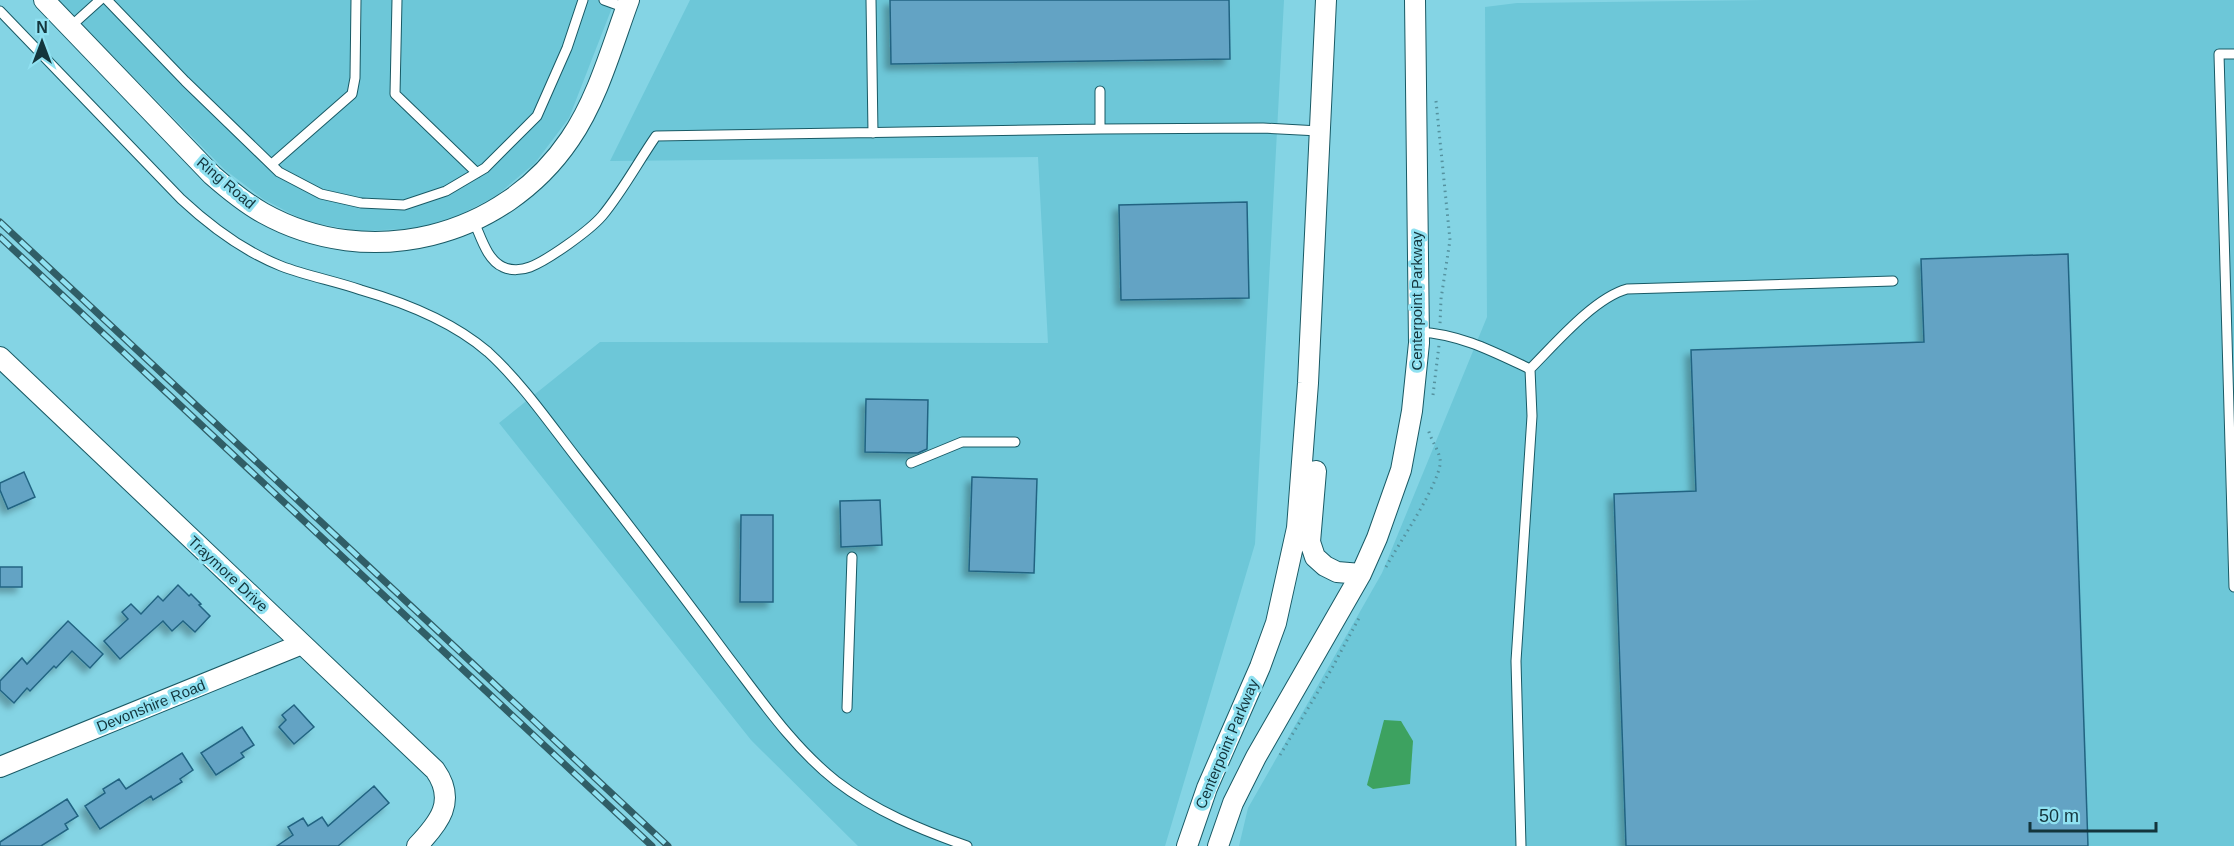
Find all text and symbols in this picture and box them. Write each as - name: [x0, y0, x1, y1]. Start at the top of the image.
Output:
- north arrow: [12, 12, 72, 72]
- text: N: [36, 19, 48, 36]
- street label: Ring Road: [194, 153, 259, 212]
- street label: Centerpoint Parkway: [1408, 231, 1425, 371]
- street label: Traymore Drive: [185, 532, 272, 615]
- street label: Devonshire Road: [94, 676, 208, 735]
- street label: Centerpoint Parkway: [1192, 676, 1262, 811]
- scale bar: [2030, 795, 2156, 833]
- text: 50 m: [2039, 806, 2079, 826]

